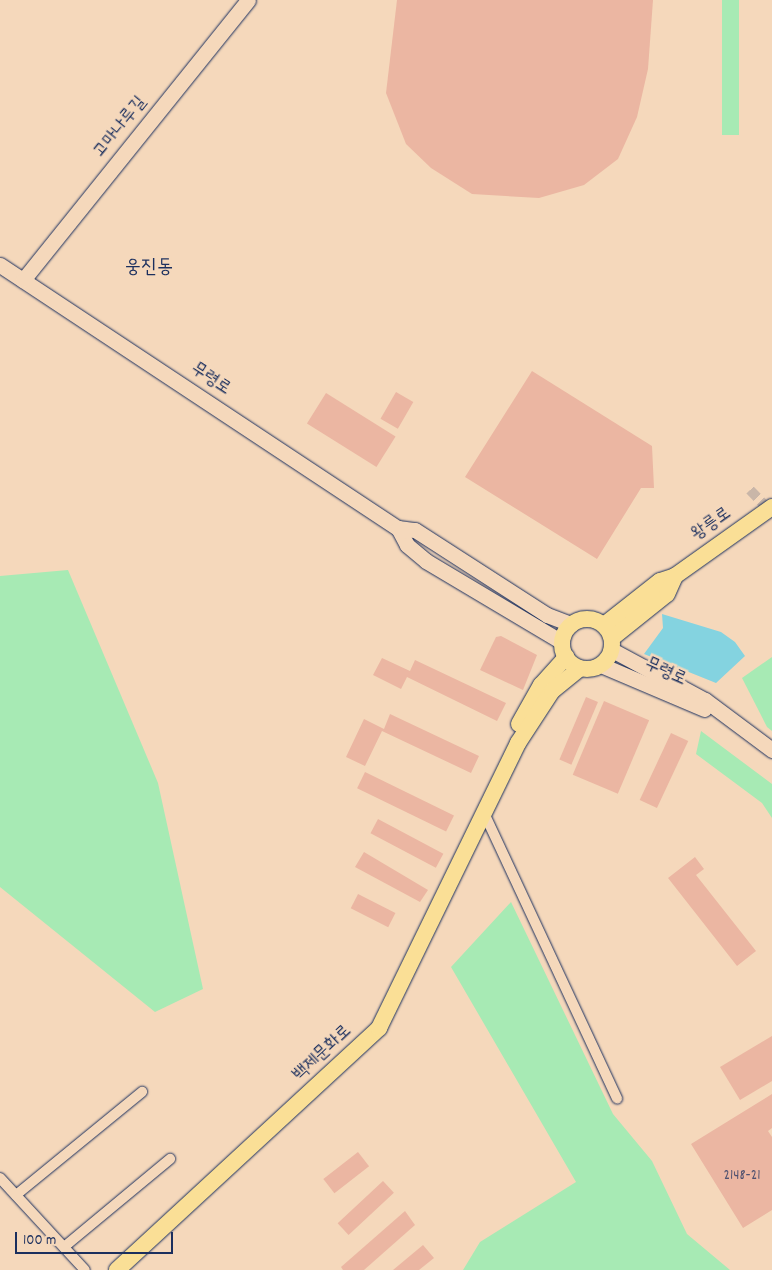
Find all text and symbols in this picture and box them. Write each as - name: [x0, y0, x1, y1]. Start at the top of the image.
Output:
- street label: 고마나루길: [90, 93, 152, 163]
- district label: 웅진동: [125, 256, 173, 280]
- street label: 무령로: [186, 359, 234, 401]
- street label: 왕릉로: [688, 504, 736, 546]
- street label: 무령로: [641, 654, 689, 692]
- street label: 백제문화로: [289, 1021, 357, 1087]
- house number: 2148-21: [723, 1168, 761, 1186]
- scale bar: [18, 1222, 175, 1254]
- text: 100 m: [23, 1230, 56, 1252]

